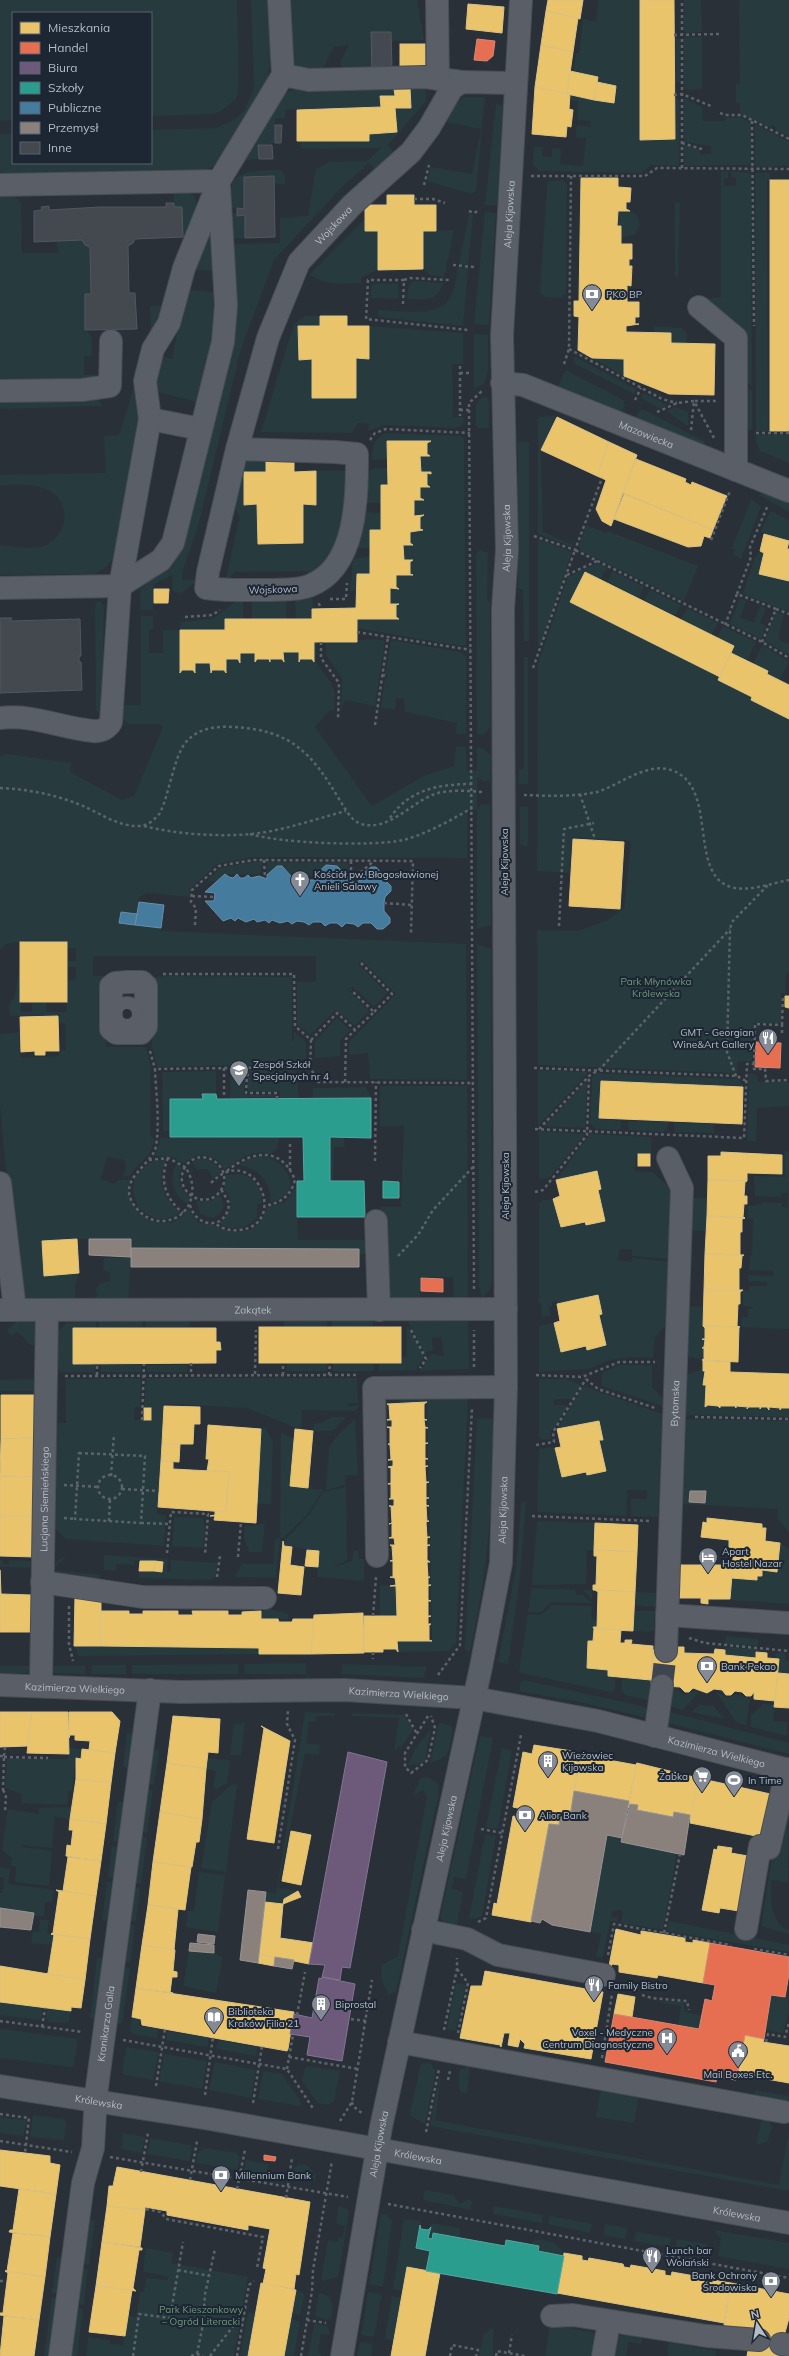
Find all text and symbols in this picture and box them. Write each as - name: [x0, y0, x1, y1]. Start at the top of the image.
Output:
- legend: [12, 12, 152, 164]
- text: Mieszkania: [48, 20, 110, 35]
- text: Handel: [48, 40, 88, 55]
- text: Biura: [48, 60, 77, 75]
- text: Szkoły: [48, 80, 84, 95]
- text: Publiczne: [48, 100, 101, 115]
- text: Przemysł: [48, 120, 99, 135]
- text: Inne: [48, 140, 72, 155]
- street label: Aleja Kijowska: [501, 180, 518, 249]
- street label: Wojskowa: [312, 203, 355, 248]
- bank icon: PKO BP: [581, 283, 603, 311]
- place label: PKO BP: [606, 288, 643, 301]
- street label: Mazowiecka: [617, 418, 676, 451]
- street label: Aleja Kijowska: [500, 504, 514, 572]
- street label: Wojskowa: [248, 582, 298, 597]
- street label: Aleja Kijowska: [498, 828, 511, 896]
- place label: Kościół pw. Błogosławionej Anieli Salawy: [314, 868, 438, 893]
- church icon: Kościół pw. Błogosławionej Anieli Salawy: [289, 869, 311, 897]
- park label: Park Młynówka Królewska: [620, 975, 692, 1000]
- place label: GMT - Georgian Wine&Art Gallery: [672, 1026, 755, 1051]
- restaurant icon: GMT - Georgian Wine&Art Gallery: [757, 1027, 779, 1055]
- place label: Zespół Szkół Specjalnych nr 4: [253, 1058, 329, 1083]
- school or university icon: Zespół Szkół Specjalnych nr 4: [228, 1059, 250, 1087]
- street label: Aleja Kijowska: [499, 1152, 512, 1220]
- street label: Zakątek: [234, 1303, 272, 1317]
- street label: Bytomska: [668, 1380, 682, 1427]
- street label: Lucjana Siemieńskiego: [37, 1446, 52, 1552]
- street label: Aleja Kijowska: [496, 1476, 510, 1544]
- place label: Apart Hostel Nazar: [722, 1545, 783, 1570]
- hotel icon: Apart Hostel Nazar: [697, 1546, 719, 1574]
- bank icon: Bank Pekao: [696, 1655, 718, 1683]
- place label: Bank Pekao: [721, 1660, 776, 1673]
- street label: Kazimierza Wielkiego: [25, 1680, 125, 1697]
- street label: Kazimierza Wielkiego: [348, 1684, 449, 1703]
- street label: Kazimierza Wielkiego: [666, 1733, 767, 1771]
- place label: Wieżowiec Kijowska: [562, 1749, 613, 1774]
- building icon: Wieżowiec Kijowska: [537, 1750, 559, 1778]
- supermarket icon: Żabka: [691, 1765, 713, 1793]
- sports icon: In Time: [723, 1769, 745, 1797]
- place label: Żabka: [659, 1770, 688, 1783]
- place label: In Time: [748, 1774, 782, 1787]
- street label: Aleja Kijowska: [433, 1794, 460, 1863]
- bank icon: Alior Bank: [514, 1804, 536, 1832]
- place label: Alior Bank: [539, 1809, 588, 1822]
- restaurant icon: Family Bistro: [583, 1974, 605, 2002]
- place label: Family Bistro: [608, 1979, 668, 1992]
- street label: Kronikarza Galla: [95, 1985, 118, 2062]
- building icon: Biprostal: [310, 1993, 332, 2021]
- place label: Biprostal: [335, 1998, 376, 2011]
- place label: Biblioteka Kraków Filia 21: [228, 2005, 299, 2030]
- library icon: Biblioteka Kraków Filia 21: [203, 2006, 225, 2034]
- place label: Voxel - Medyczne Centrum Diagnostyczne: [542, 2026, 653, 2051]
- hospital icon: Voxel - Medyczne Centrum Diagnostyczne: [656, 2027, 678, 2055]
- public building icon: Mail Boxes Etc.: [727, 2040, 749, 2068]
- place label: Mail Boxes Etc.: [703, 2068, 773, 2081]
- street label: Królewska: [74, 2092, 123, 2112]
- street label: Aleja Kijowska: [367, 2110, 391, 2179]
- street label: Królewska: [393, 2146, 443, 2168]
- bank icon: Millennium Bank: [210, 2164, 232, 2192]
- place label: Millennium Bank: [235, 2169, 312, 2182]
- street label: Królewska: [712, 2204, 762, 2225]
- place label: Lunch bar Wolański: [666, 2244, 712, 2269]
- restaurant icon: Lunch bar Wolański: [641, 2245, 663, 2273]
- place label: Bank Ochrony Środowiska: [692, 2269, 758, 2294]
- bank icon: Bank Ochrony Środowiska: [760, 2270, 782, 2298]
- park label: Park Kieszonkowy – Ogród Literacki: [159, 2303, 244, 2328]
- north arrow: [737, 2304, 777, 2344]
- text: N: [749, 2307, 760, 2322]

